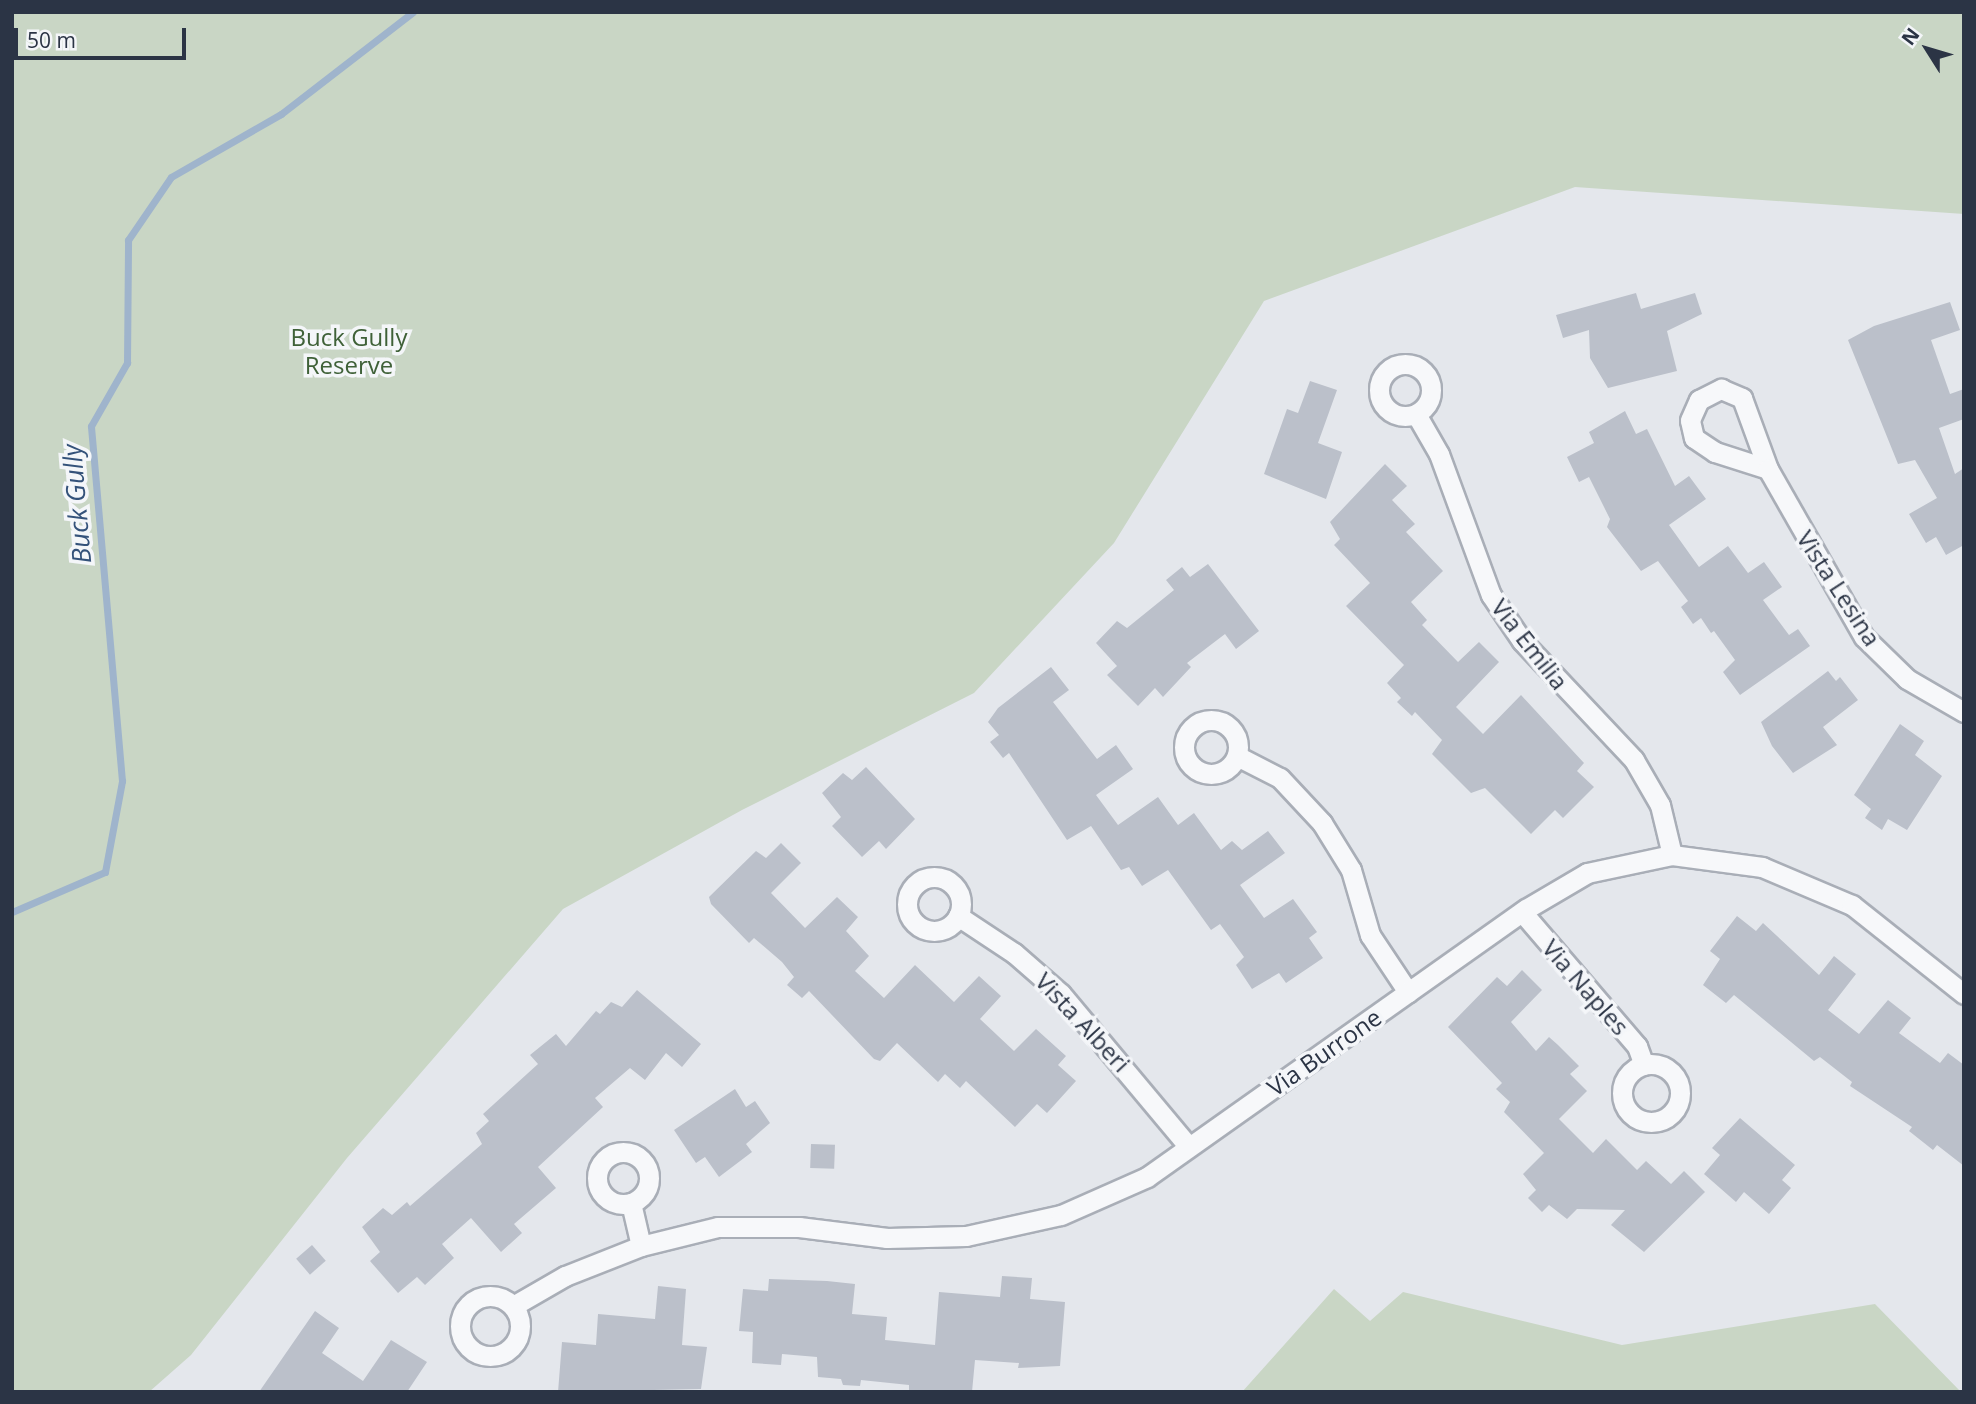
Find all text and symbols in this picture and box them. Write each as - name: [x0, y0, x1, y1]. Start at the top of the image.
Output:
- scale bar: [18, 14, 189, 58]
- north arrow: [1892, 14, 1962, 84]
- text: N: [1895, 22, 1925, 50]
- text: 50 m: [27, 26, 76, 54]
- park label: Buck Gully Reserve: [291, 323, 407, 379]
- water label: Buck Gully: [56, 443, 98, 565]
- street label: Vista Lesina: [1791, 525, 1887, 651]
- street label: Via Emilia: [1486, 593, 1574, 695]
- street label: Via Naples: [1537, 933, 1635, 1041]
- street label: Vista Alberi: [1030, 966, 1136, 1078]
- street label: Via Burrone: [1262, 1002, 1386, 1102]

